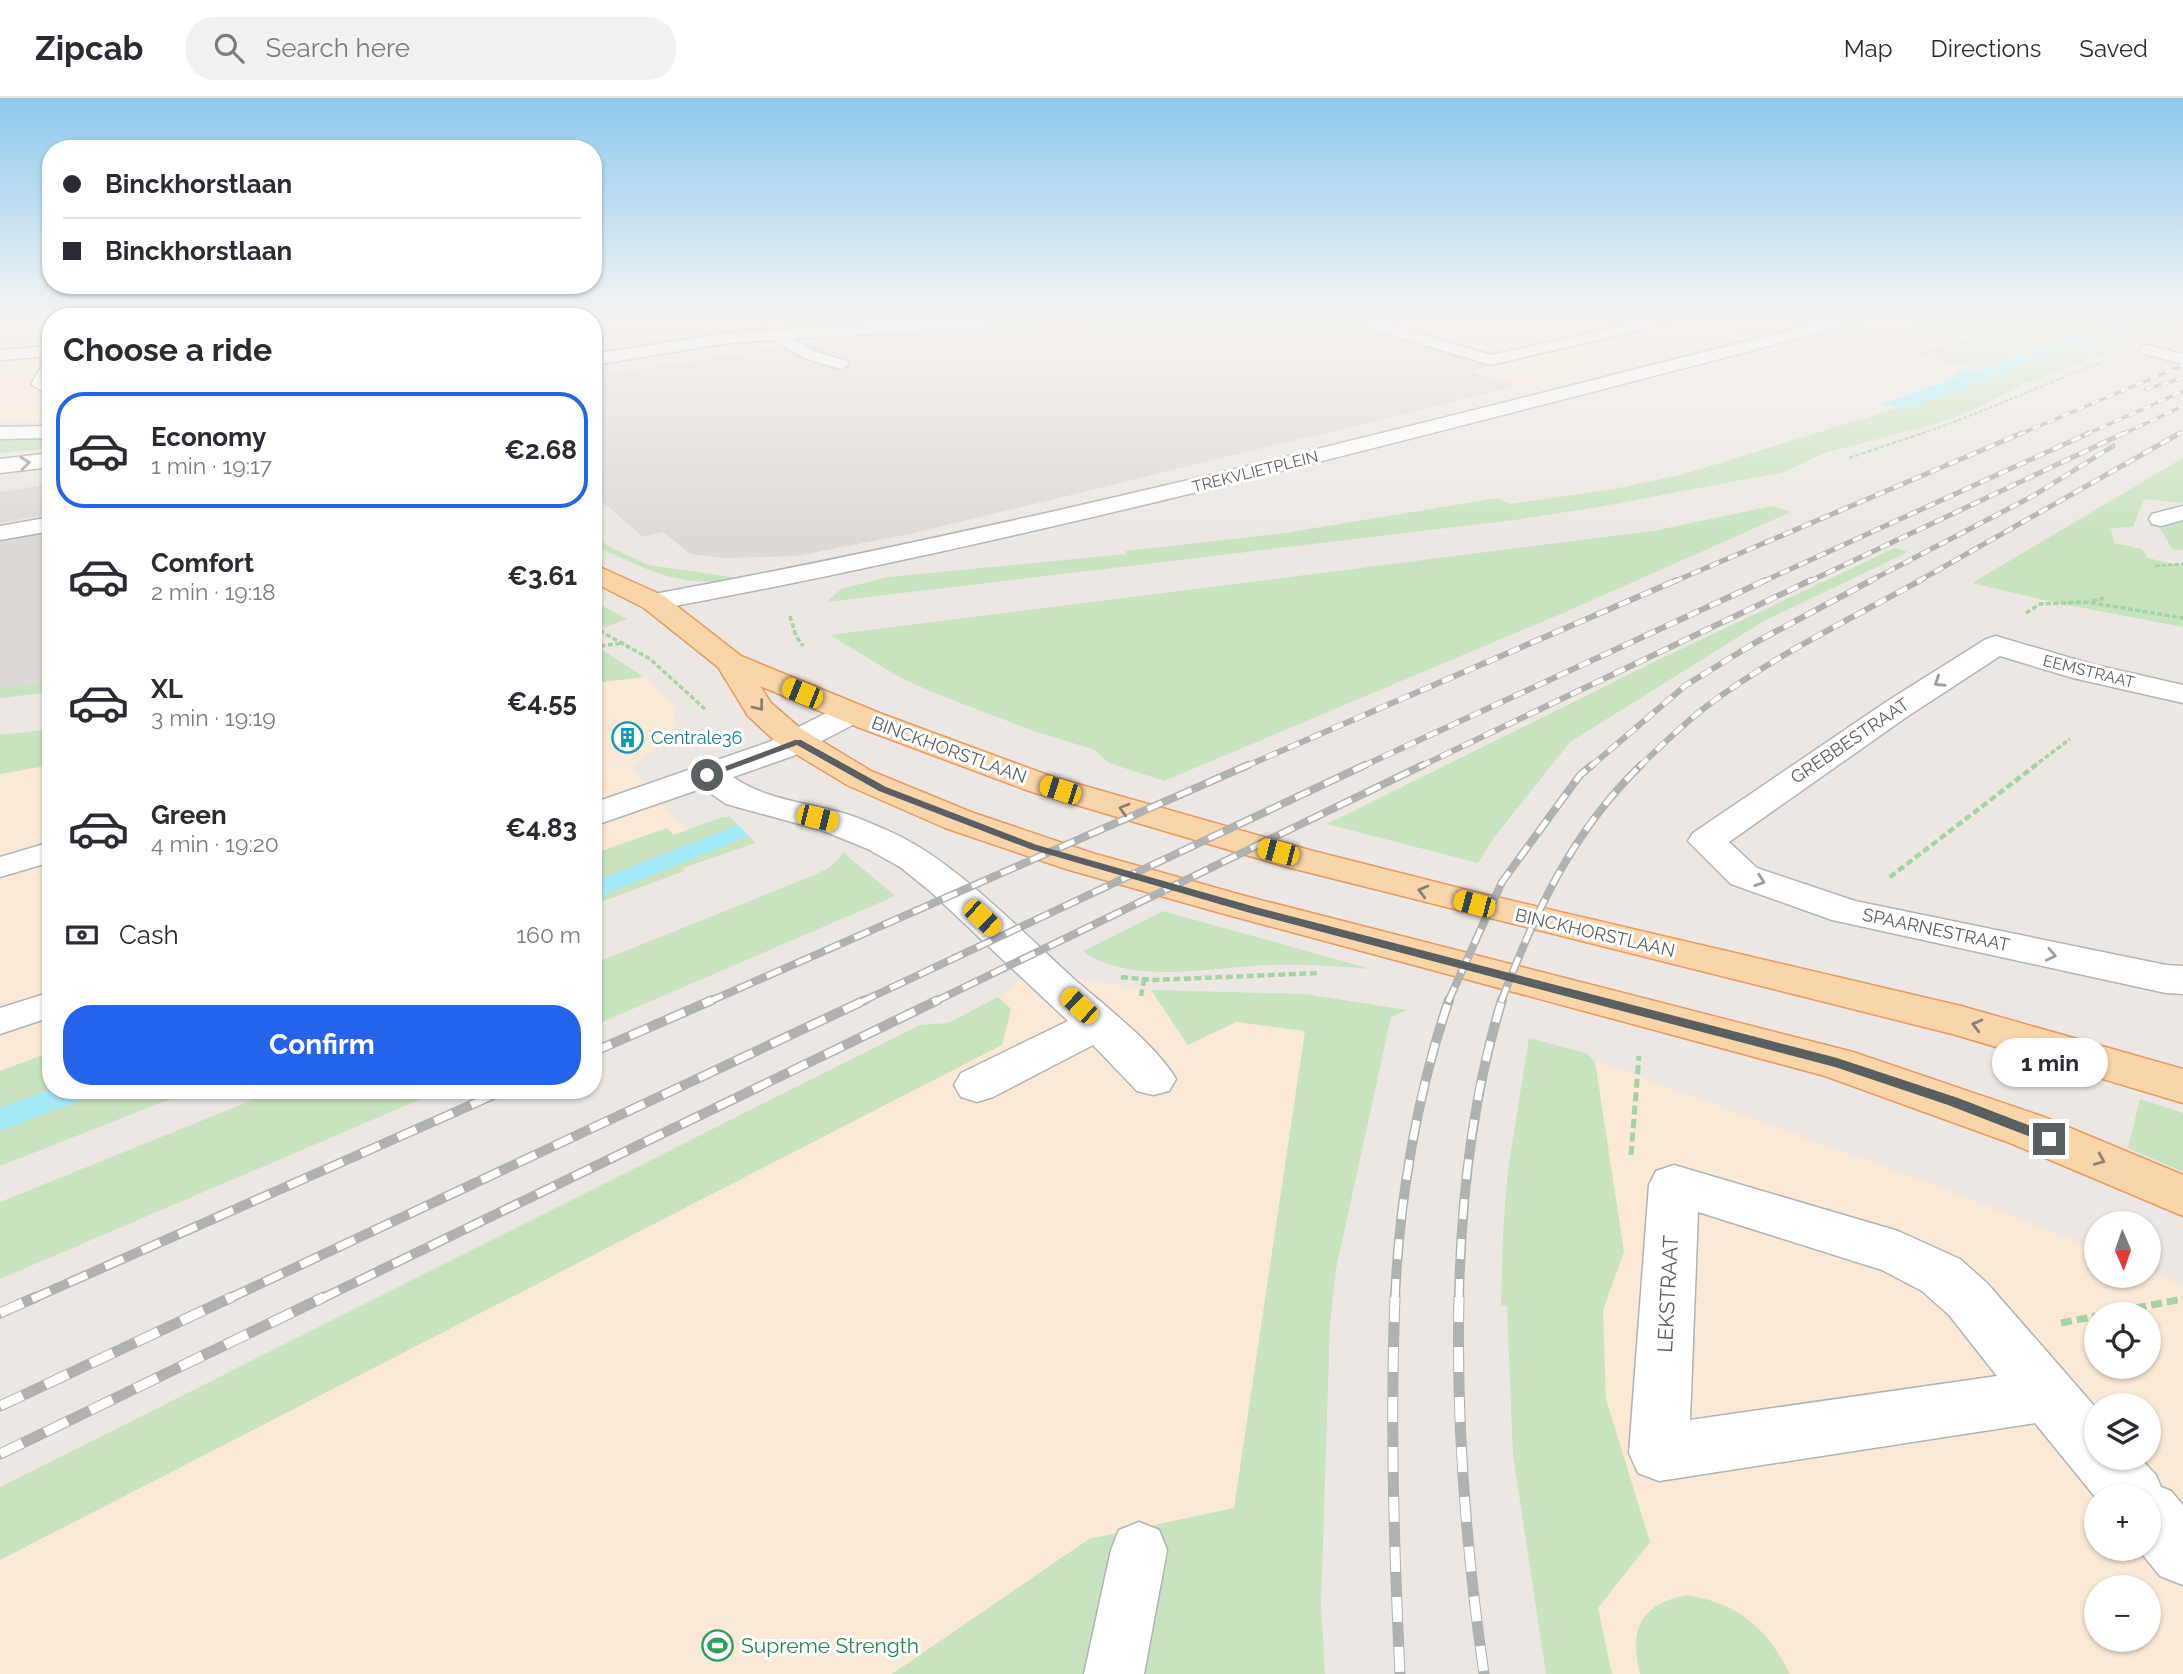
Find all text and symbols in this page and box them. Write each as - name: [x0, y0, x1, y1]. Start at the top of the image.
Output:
- search box: [186, 17, 676, 80]
- text: Zipcab: [35, 29, 144, 68]
- icon: search: [210, 29, 248, 67]
- text: Search here: [266, 33, 410, 63]
- text: Map: [1844, 34, 1893, 63]
- text: Directions: [1931, 34, 2041, 63]
- text: Saved: [2079, 34, 2148, 63]
- text: Binckhorstlaan: [105, 169, 292, 199]
- text: Binckhorstlaan: [105, 236, 292, 266]
- text: Choose a ride: [63, 331, 272, 368]
- icon: car: [67, 419, 130, 482]
- text: Economy: [151, 422, 266, 452]
- text: €2.68: [504, 435, 577, 465]
- street label: TREKVLIETPLEIN: [1190, 447, 1320, 496]
- text: 1 min · 19:17: [151, 452, 272, 479]
- one-way arrow: [20, 456, 31, 471]
- icon: car: [67, 545, 130, 608]
- text: Comfort: [151, 548, 254, 578]
- text: €3.61: [507, 561, 577, 591]
- text: 2 min · 19:18: [151, 578, 276, 605]
- street label: EEMSTRAAT: [2041, 651, 2137, 692]
- icon: car: [67, 671, 130, 734]
- one-way arrow: [1934, 673, 1947, 686]
- text: XL: [151, 674, 183, 704]
- car: [779, 675, 826, 711]
- text: €4.55: [507, 687, 577, 717]
- street label: GREBBESTRAAT: [1787, 693, 1913, 788]
- one-way arrow: [750, 699, 763, 711]
- text: 3 min · 19:19: [151, 704, 276, 731]
- street label: BINCKHORSTLAAN: [869, 712, 1030, 787]
- building icon: Centrale36: [611, 721, 645, 755]
- place label: Centrale36: [651, 727, 743, 748]
- route start: [691, 759, 723, 791]
- car: [1037, 774, 1084, 806]
- icon: car: [67, 797, 130, 860]
- text: Green: [151, 800, 227, 830]
- car: [795, 803, 840, 833]
- one-way arrow: [1118, 803, 1130, 817]
- text: €4.83: [505, 813, 577, 843]
- text: 4 min · 19:20: [151, 830, 279, 857]
- car: [1255, 836, 1302, 868]
- one-way arrow: [1753, 873, 1765, 887]
- one-way arrow: [1417, 884, 1429, 899]
- car: [1451, 888, 1498, 920]
- car: [960, 896, 1005, 940]
- street label: BINCKHORSTLAAN: [1513, 904, 1677, 961]
- street label: SPAARNESTRAAT: [1861, 904, 2012, 955]
- icon: cash: [63, 916, 101, 954]
- text: Cash: [119, 920, 179, 950]
- text: 160 m: [516, 921, 581, 948]
- one-way arrow: [2045, 946, 2057, 961]
- car: [1057, 984, 1102, 1028]
- button: Confirm: [63, 1005, 581, 1085]
- one-way arrow: [1971, 1019, 1983, 1033]
- callout: 1 min: [1991, 1038, 2107, 1086]
- text: 1 min: [2021, 1049, 2079, 1076]
- route end: [2033, 1123, 2065, 1155]
- one-way arrow: [2094, 1151, 2106, 1165]
- north arrow: [2084, 1211, 2161, 1288]
- map controls: [2084, 1211, 2161, 1652]
- street label: LEKSTRAAT: [1652, 1234, 1683, 1353]
- button: locate: [2084, 1302, 2161, 1379]
- button: layers: [2084, 1393, 2161, 1470]
- button: +: [2084, 1484, 2161, 1561]
- button: −: [2084, 1575, 2161, 1652]
- sports icon: Supreme Strength: [701, 1629, 735, 1663]
- place label: Supreme Strength: [741, 1633, 919, 1658]

